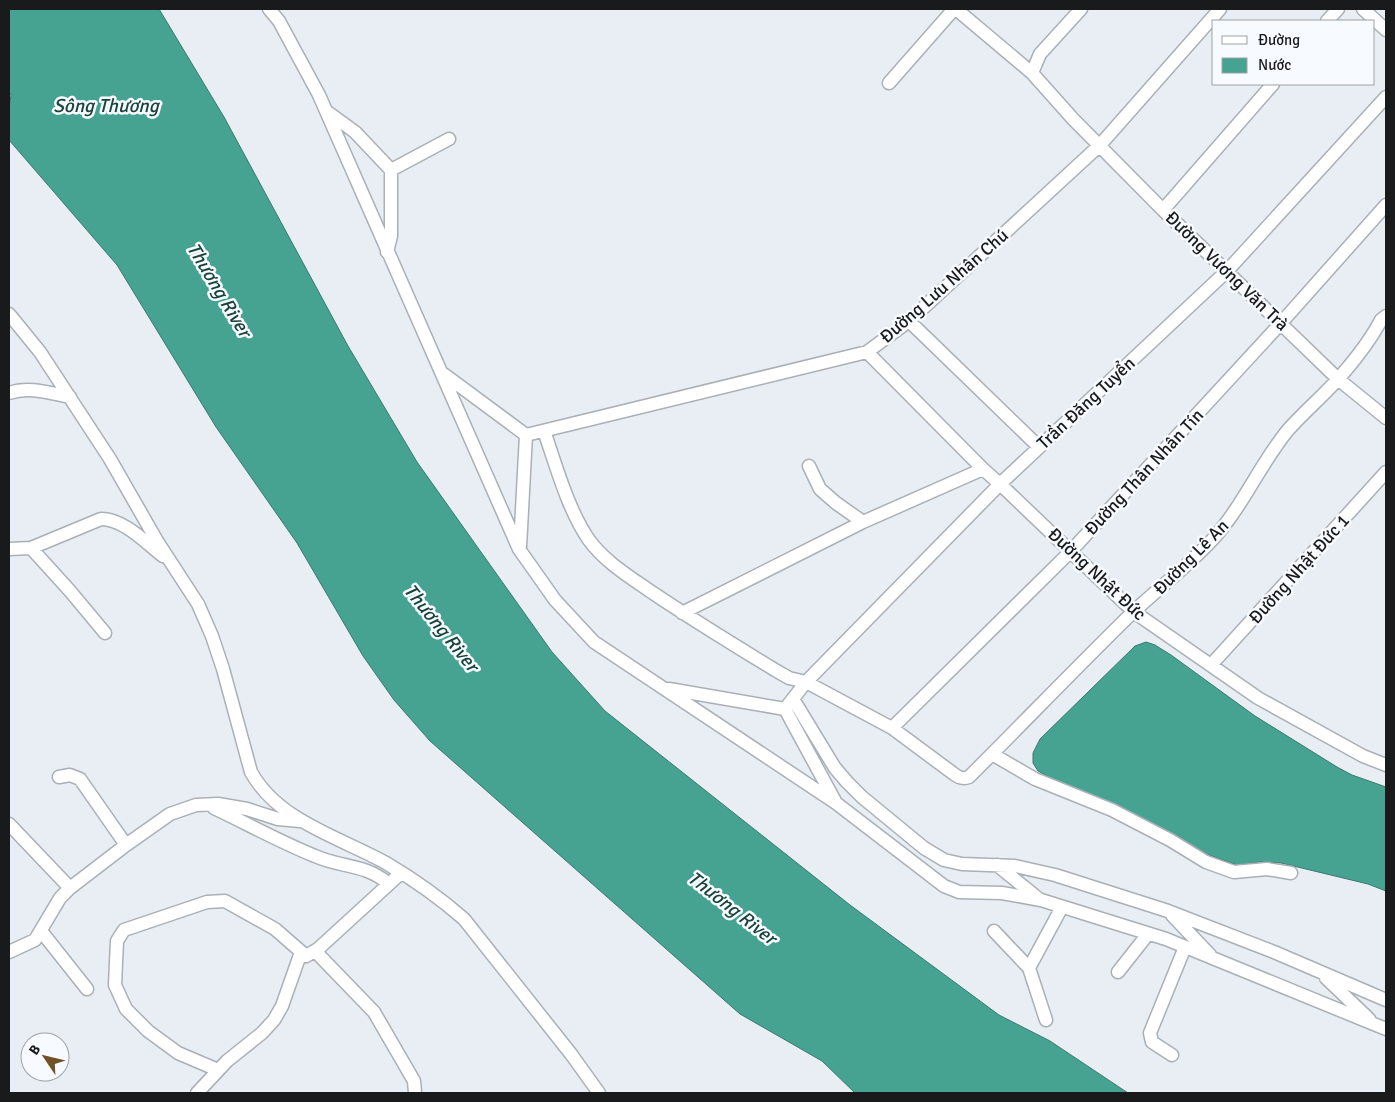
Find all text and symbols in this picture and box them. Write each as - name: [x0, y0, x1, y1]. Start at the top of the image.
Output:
- legend: [1212, 20, 1375, 85]
- text: Đường: [1258, 31, 1300, 49]
- text: Nước: [1258, 56, 1291, 74]
- water label: Sông Thương: [53, 94, 161, 118]
- street label: Đường Vương Văn Trà: [1161, 206, 1293, 336]
- street label: Đường Lưu Nhân Chú: [875, 224, 1013, 348]
- water label: Thương River: [181, 238, 258, 344]
- street label: Trần Đăng Tuyển: [1032, 352, 1140, 454]
- street label: Đường Thân Nhân Tín: [1080, 404, 1208, 540]
- street label: Đường Nhật Đức 1: [1244, 510, 1354, 628]
- street label: Đường Lê An: [1149, 515, 1233, 599]
- street label: Đường Nhật Đức: [1043, 523, 1151, 625]
- water label: Thương River: [398, 579, 486, 679]
- water label: Thương River: [683, 866, 783, 952]
- north arrow: [20, 1032, 70, 1082]
- text: B: [25, 1041, 44, 1058]

